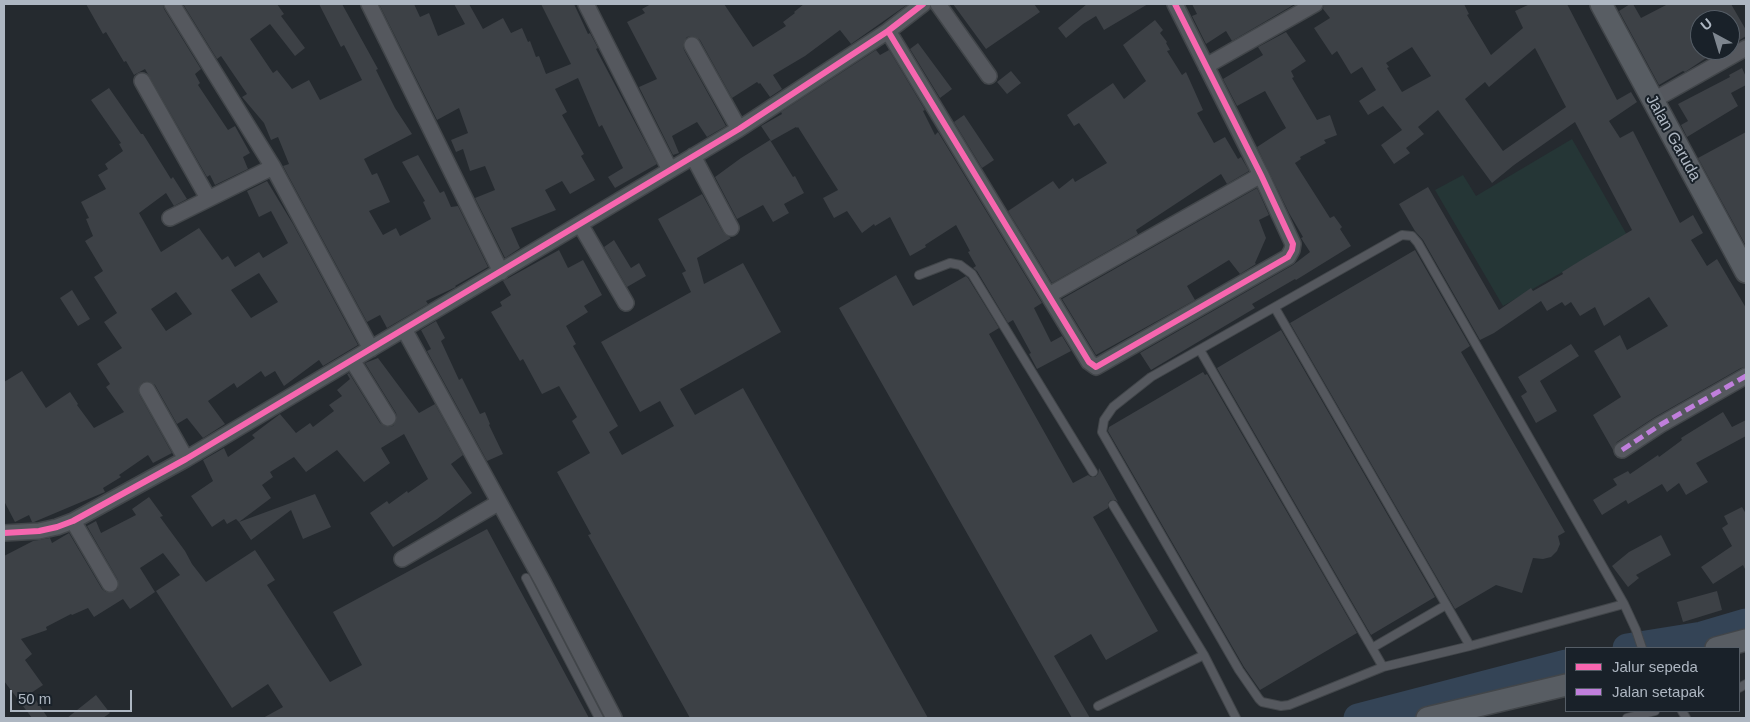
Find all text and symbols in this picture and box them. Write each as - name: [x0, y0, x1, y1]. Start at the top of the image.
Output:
- north arrow: [1690, 10, 1740, 60]
- text: U: [1697, 15, 1715, 34]
- street label: Jalan Garuda: [1641, 91, 1705, 185]
- legend: [1565, 647, 1740, 712]
- text: Jalur sepeda: [1612, 658, 1698, 675]
- scale bar: [12, 680, 135, 712]
- text: Jalan setapak: [1612, 683, 1705, 700]
- text: 50 m: [18, 690, 51, 707]

